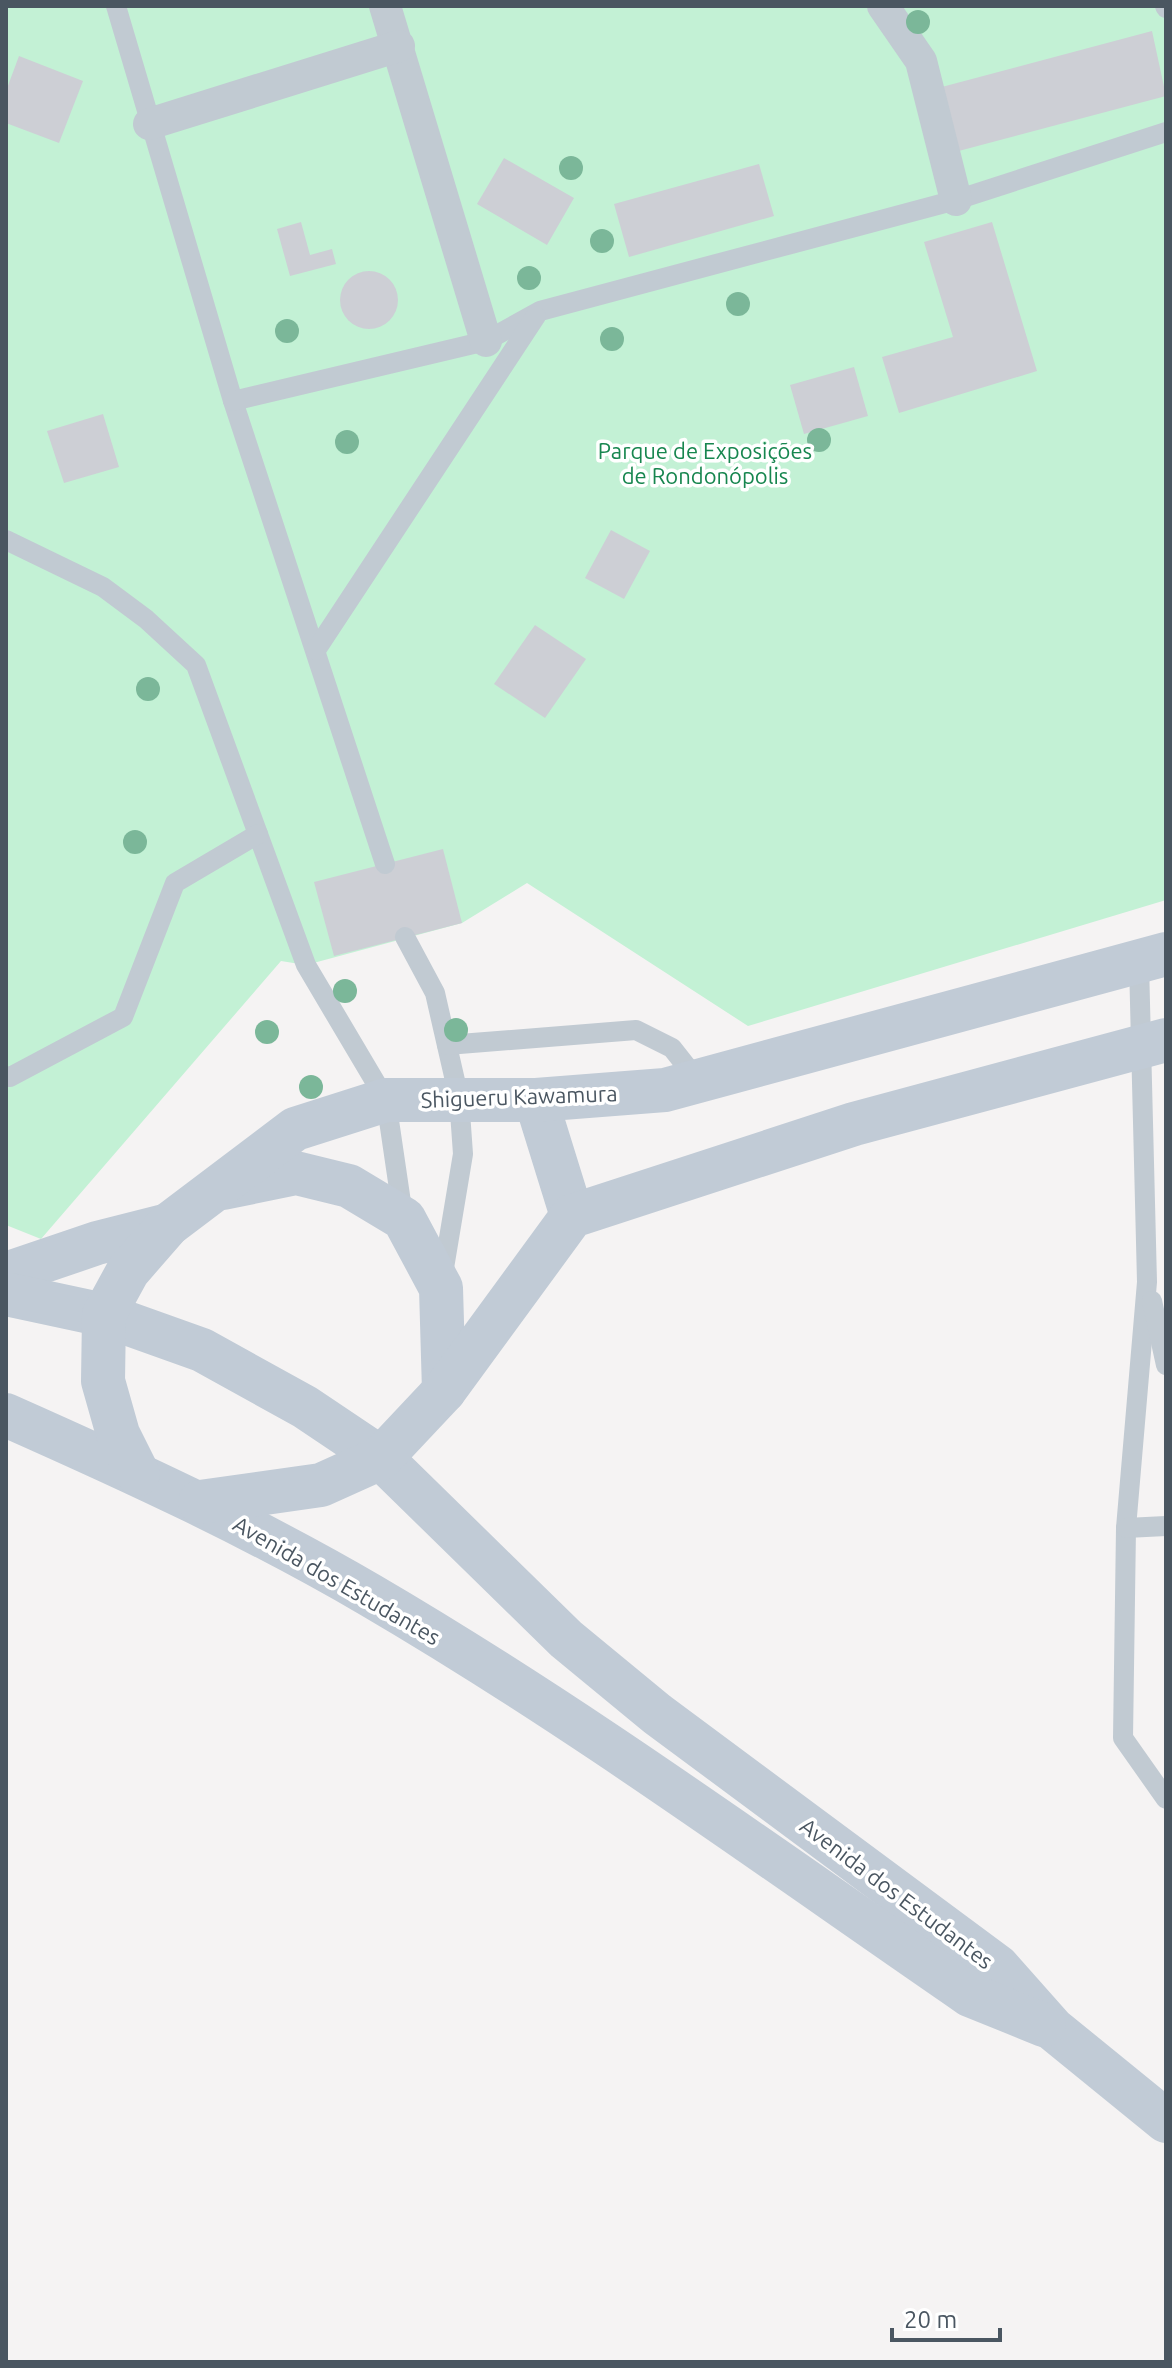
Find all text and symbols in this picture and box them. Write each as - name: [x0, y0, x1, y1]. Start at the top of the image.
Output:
- park label: Parque de Exposições de Rondonópolis: [598, 438, 812, 488]
- street label: Shigueru Kawamura: [420, 1080, 618, 1112]
- street label: Avenida dos Estudantes: [229, 1511, 445, 1649]
- street label: Avenida dos Estudantes: [796, 1812, 998, 1974]
- scale bar: [892, 2292, 1000, 2342]
- text: 20 m: [904, 2306, 957, 2333]

